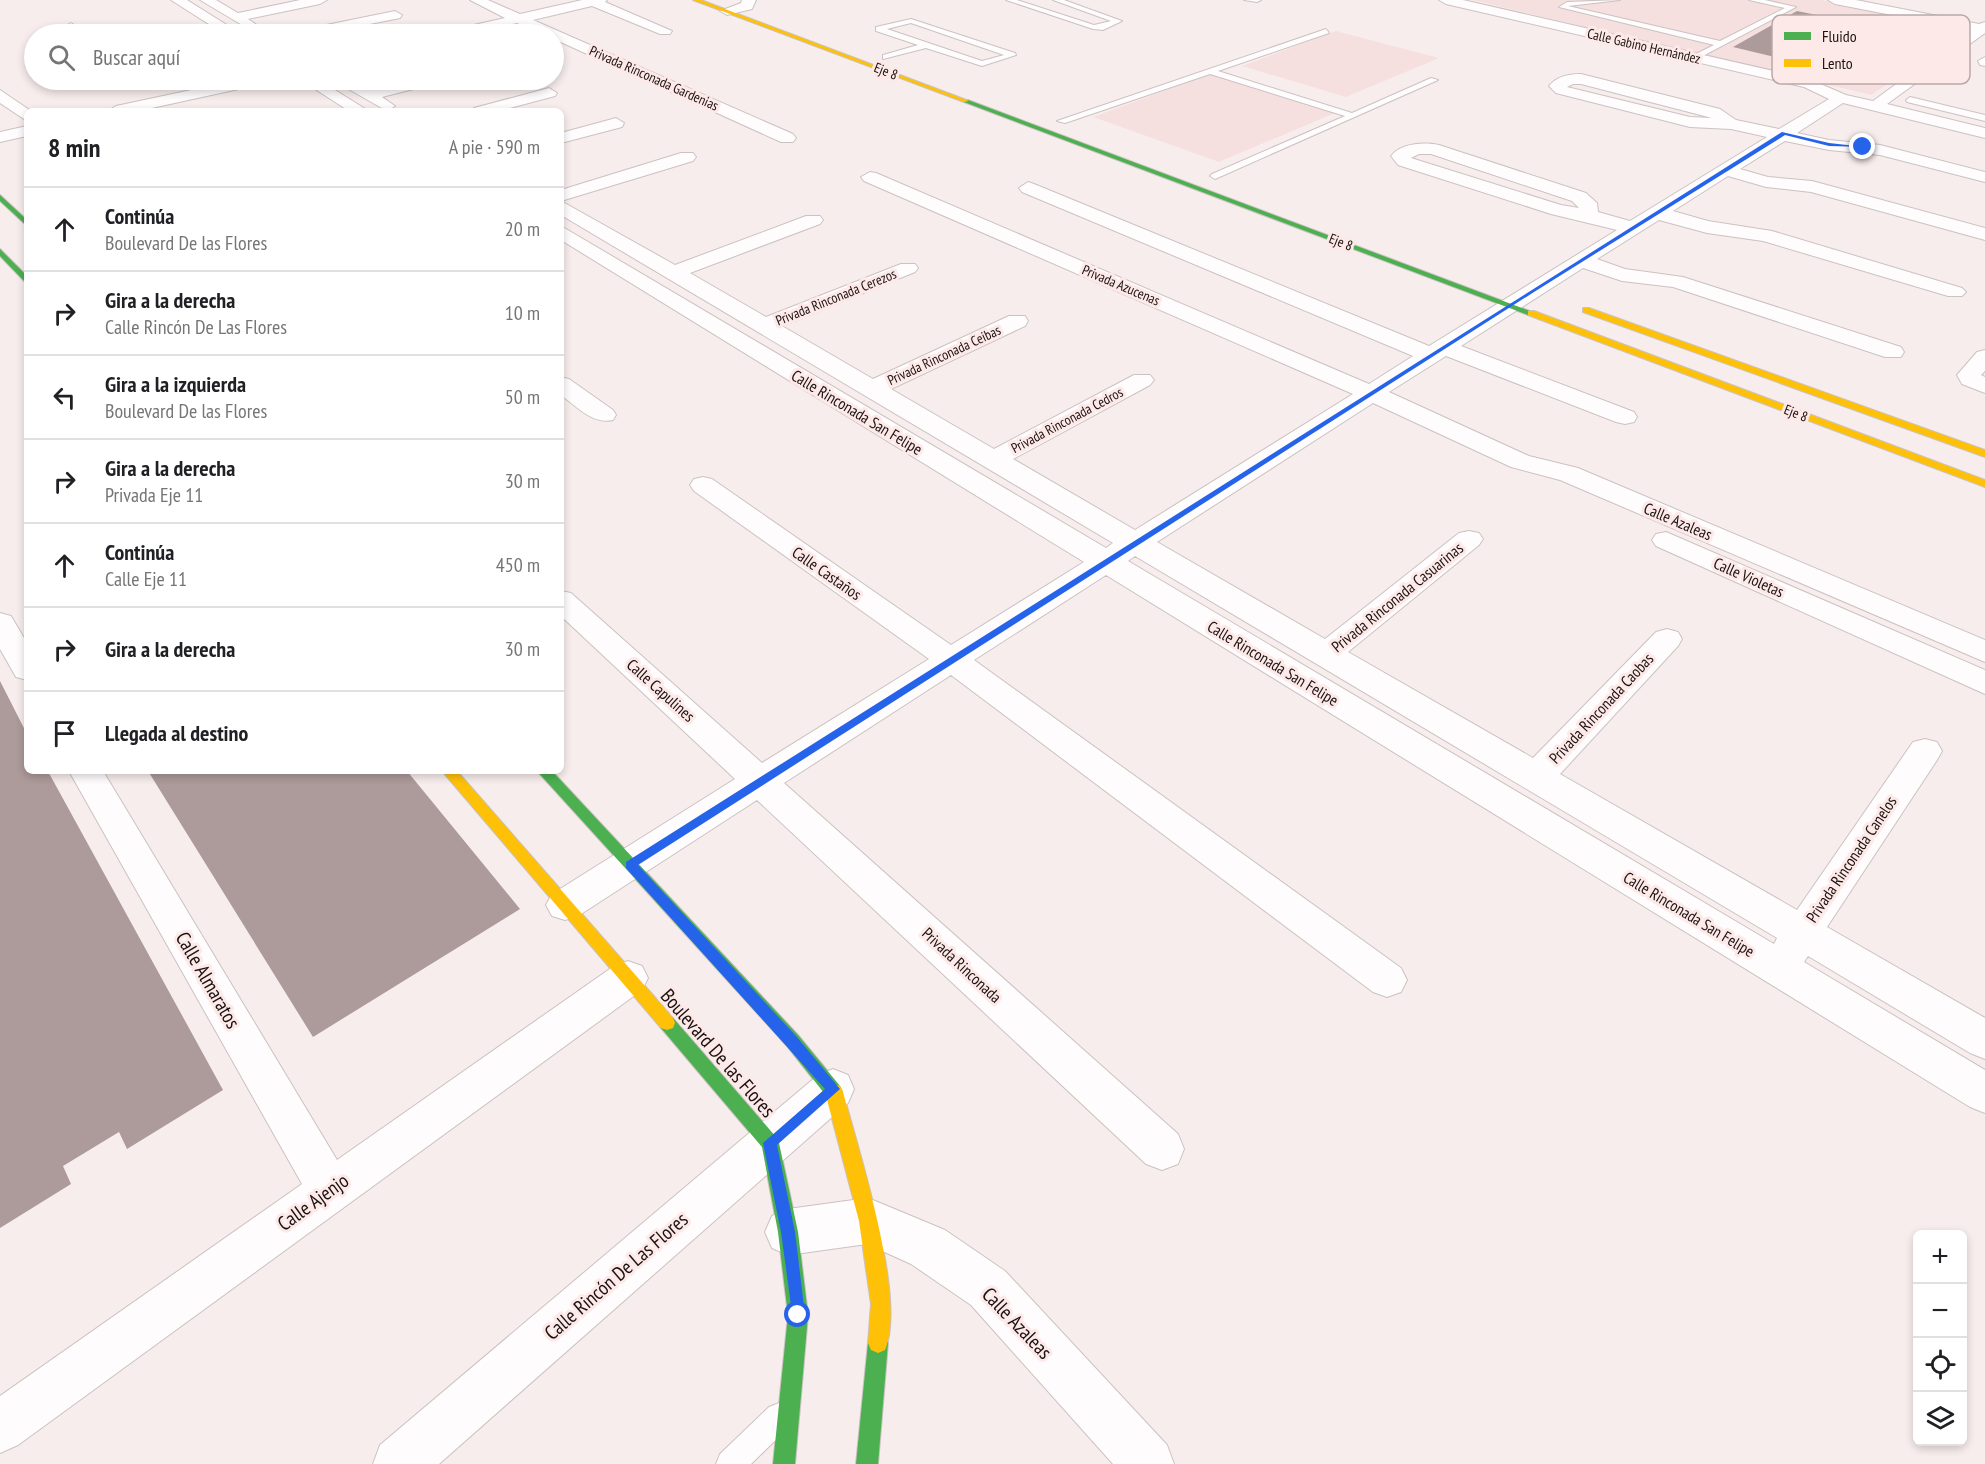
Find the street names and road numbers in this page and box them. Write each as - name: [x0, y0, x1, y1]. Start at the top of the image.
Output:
- street label: Calle Gabino Hernández: [1586, 24, 1702, 68]
- street label: Privada Rinconada Gardenias: [587, 41, 721, 115]
- street label: Eje 8: [872, 58, 900, 84]
- street label: Eje 8: [1327, 229, 1355, 255]
- street label: Privada Azucenas: [1079, 261, 1163, 310]
- street label: Privada Rinconada Cerezos: [773, 264, 899, 329]
- street label: Privada Rinconada Ceibas: [885, 321, 1004, 389]
- street label: Calle Rinconada San Felipe: [788, 365, 926, 459]
- street label: Privada Rinconada Cedros: [1008, 383, 1126, 457]
- street label: Eje 8: [1782, 400, 1810, 426]
- street label: Calle Azaleas: [1641, 498, 1715, 544]
- street label: Privada Rinconada Casuarinas: [1327, 538, 1467, 656]
- street label: Calle Castaños: [788, 542, 866, 604]
- street label: Calle Violetas: [1711, 553, 1787, 601]
- street label: Calle Rinconada San Felipe: [1204, 616, 1342, 710]
- street label: Privada Rinconada Caobas: [1545, 649, 1657, 767]
- street label: Calle Capulines: [623, 654, 699, 726]
- street label: Privada Rinconada Canelos: [1801, 792, 1901, 926]
- street label: Calle Rinconada San Felipe: [1620, 867, 1758, 961]
- street label: Privada Rinconada: [918, 923, 1006, 1007]
- street label: Calle Almaratos: [170, 927, 246, 1033]
- street label: Boulevard De las Flores: [655, 983, 781, 1123]
- street label: Calle Ajenjo: [272, 1167, 354, 1237]
- street label: Calle Rincón De Las Flores: [539, 1206, 693, 1346]
- street label: Calle Azaleas: [976, 1282, 1058, 1365]

